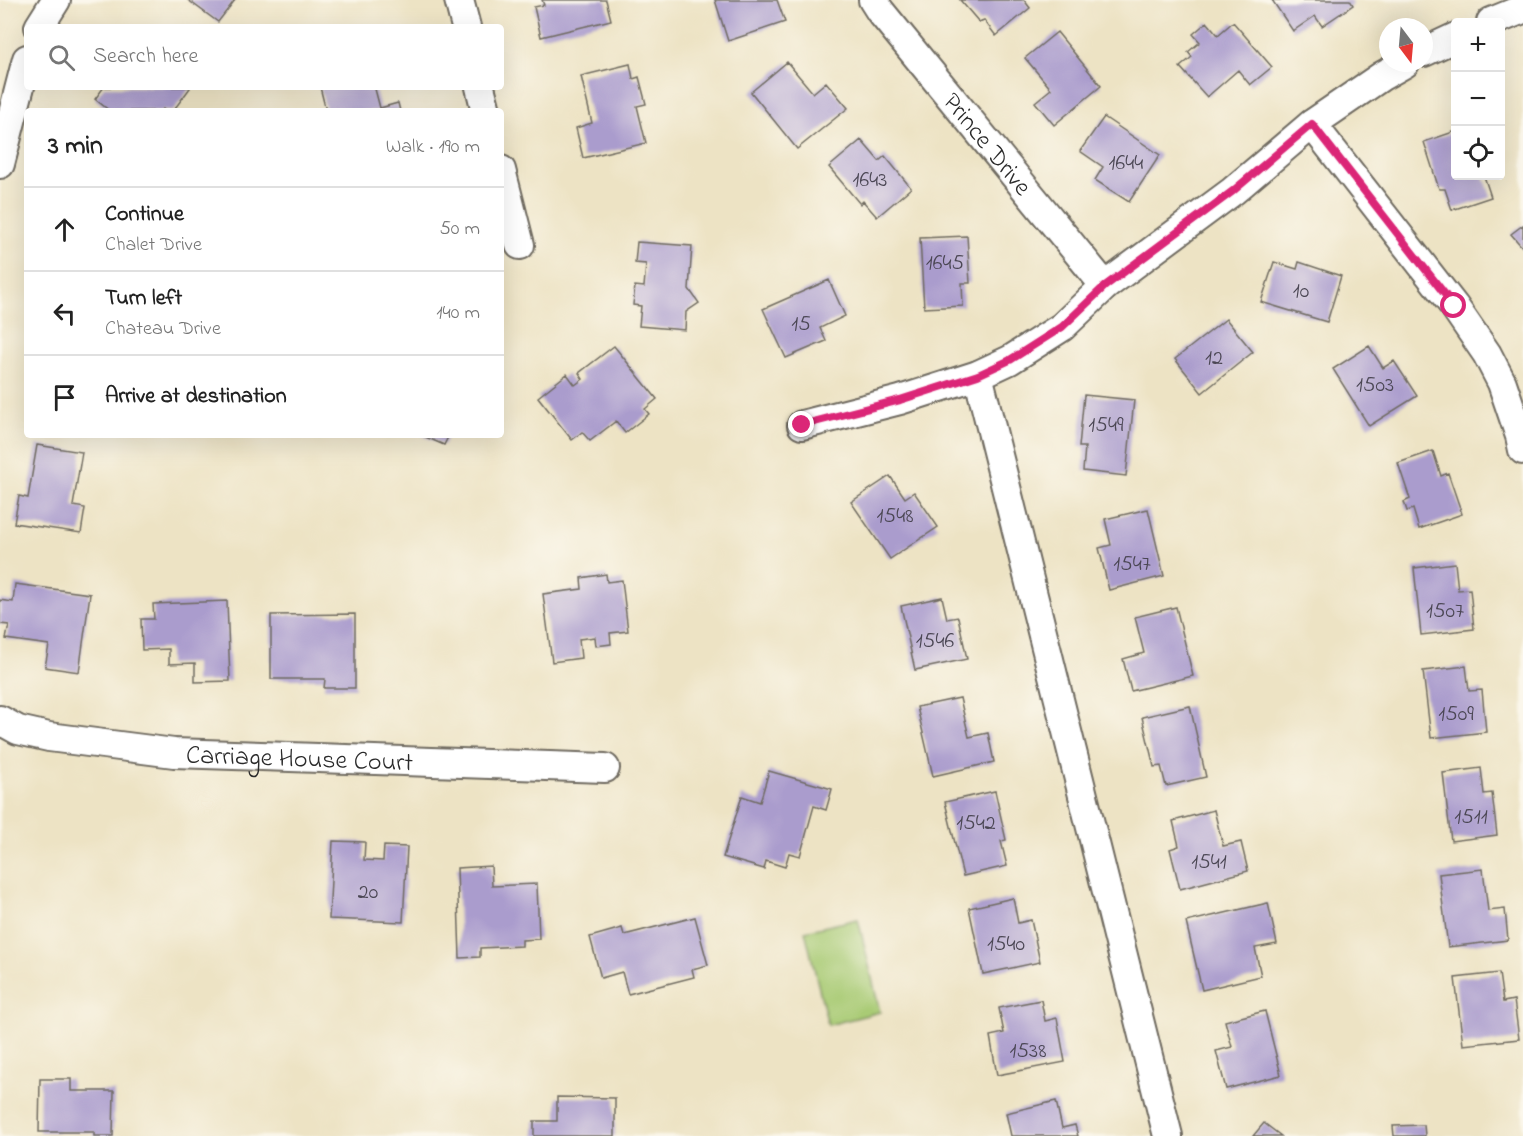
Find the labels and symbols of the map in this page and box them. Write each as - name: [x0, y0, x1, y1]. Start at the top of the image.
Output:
- north arrow: [1379, 18, 1433, 72]
- street label: Prince Drive: [932, 86, 1040, 205]
- house number: 1644: [1109, 148, 1143, 180]
- house number: 1643: [853, 165, 887, 197]
- house number: 1645: [926, 248, 964, 280]
- house number: 10: [1293, 276, 1309, 308]
- route start: [1440, 292, 1466, 318]
- house number: 15: [791, 309, 811, 341]
- house number: 12: [1205, 343, 1223, 375]
- house number: 1503: [1356, 370, 1394, 402]
- house number: 1549: [1088, 410, 1124, 442]
- route end: [788, 411, 814, 437]
- house number: 1548: [877, 501, 913, 533]
- house number: 1547: [1113, 549, 1151, 581]
- house number: 1507: [1426, 596, 1464, 628]
- house number: 1546: [916, 626, 954, 658]
- house number: 1509: [1438, 699, 1474, 731]
- street label: Carriage House Court: [185, 737, 414, 783]
- house number: 1511: [1454, 802, 1488, 834]
- house number: 1542: [956, 808, 996, 840]
- house number: 1541: [1191, 847, 1227, 879]
- house number: 20: [358, 877, 378, 909]
- house number: 1540: [987, 929, 1025, 961]
- house number: 1538: [1010, 1036, 1046, 1068]

